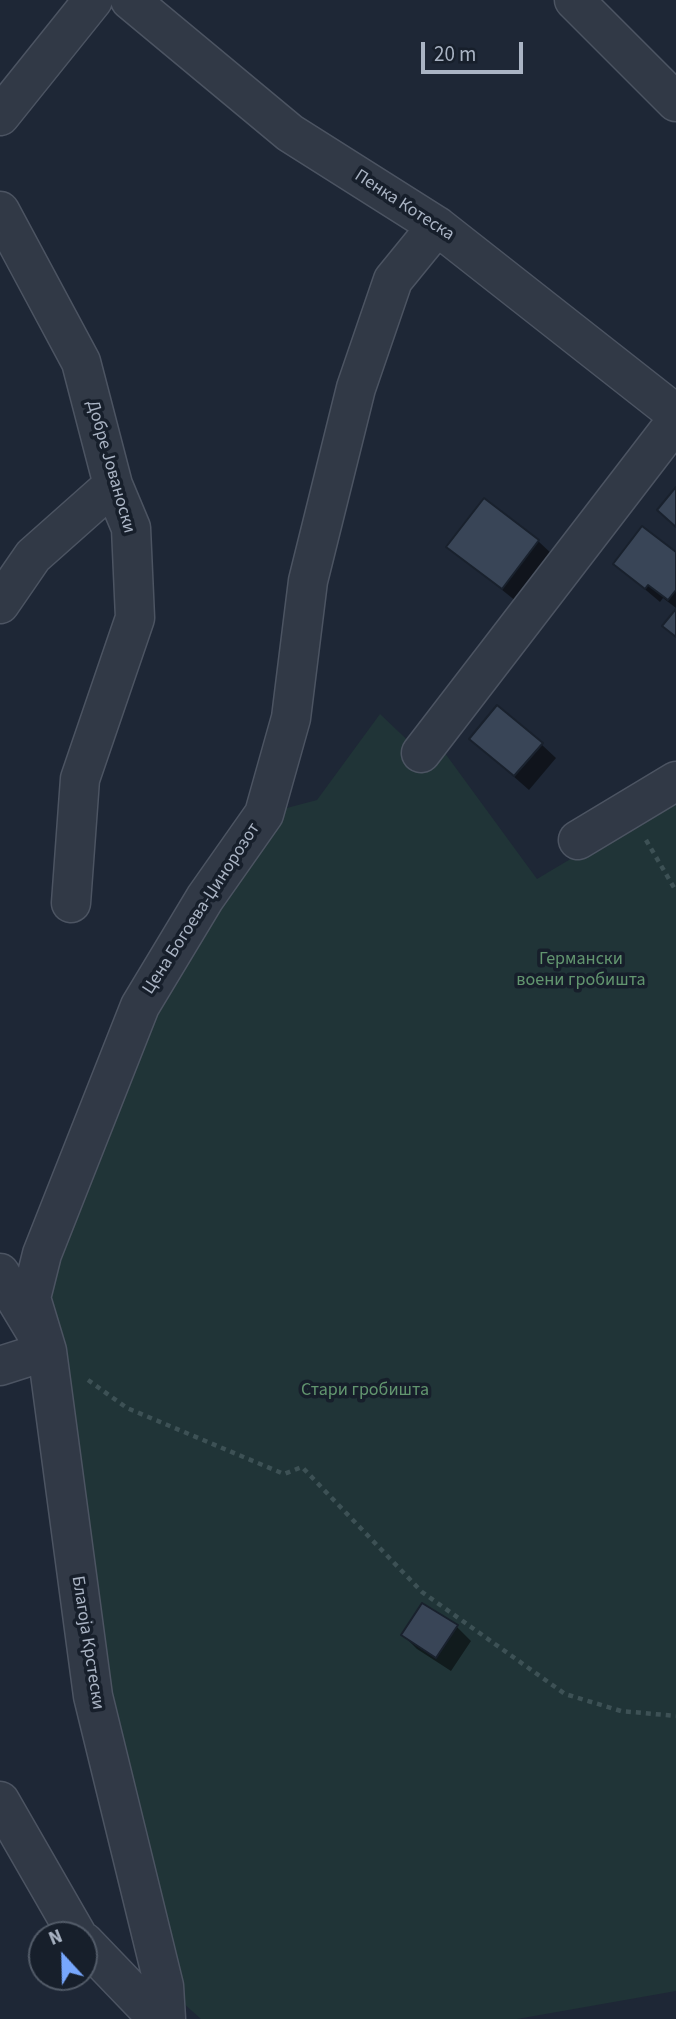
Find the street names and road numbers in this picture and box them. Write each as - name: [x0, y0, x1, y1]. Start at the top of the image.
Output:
- street label: Пенка Котеска: [350, 166, 458, 246]
- street label: Добре Јованоски: [81, 398, 139, 536]
- street label: Цена Богоева-Џинорозот: [139, 819, 265, 999]
- street label: Благоја Крстески: [66, 1575, 108, 1711]

